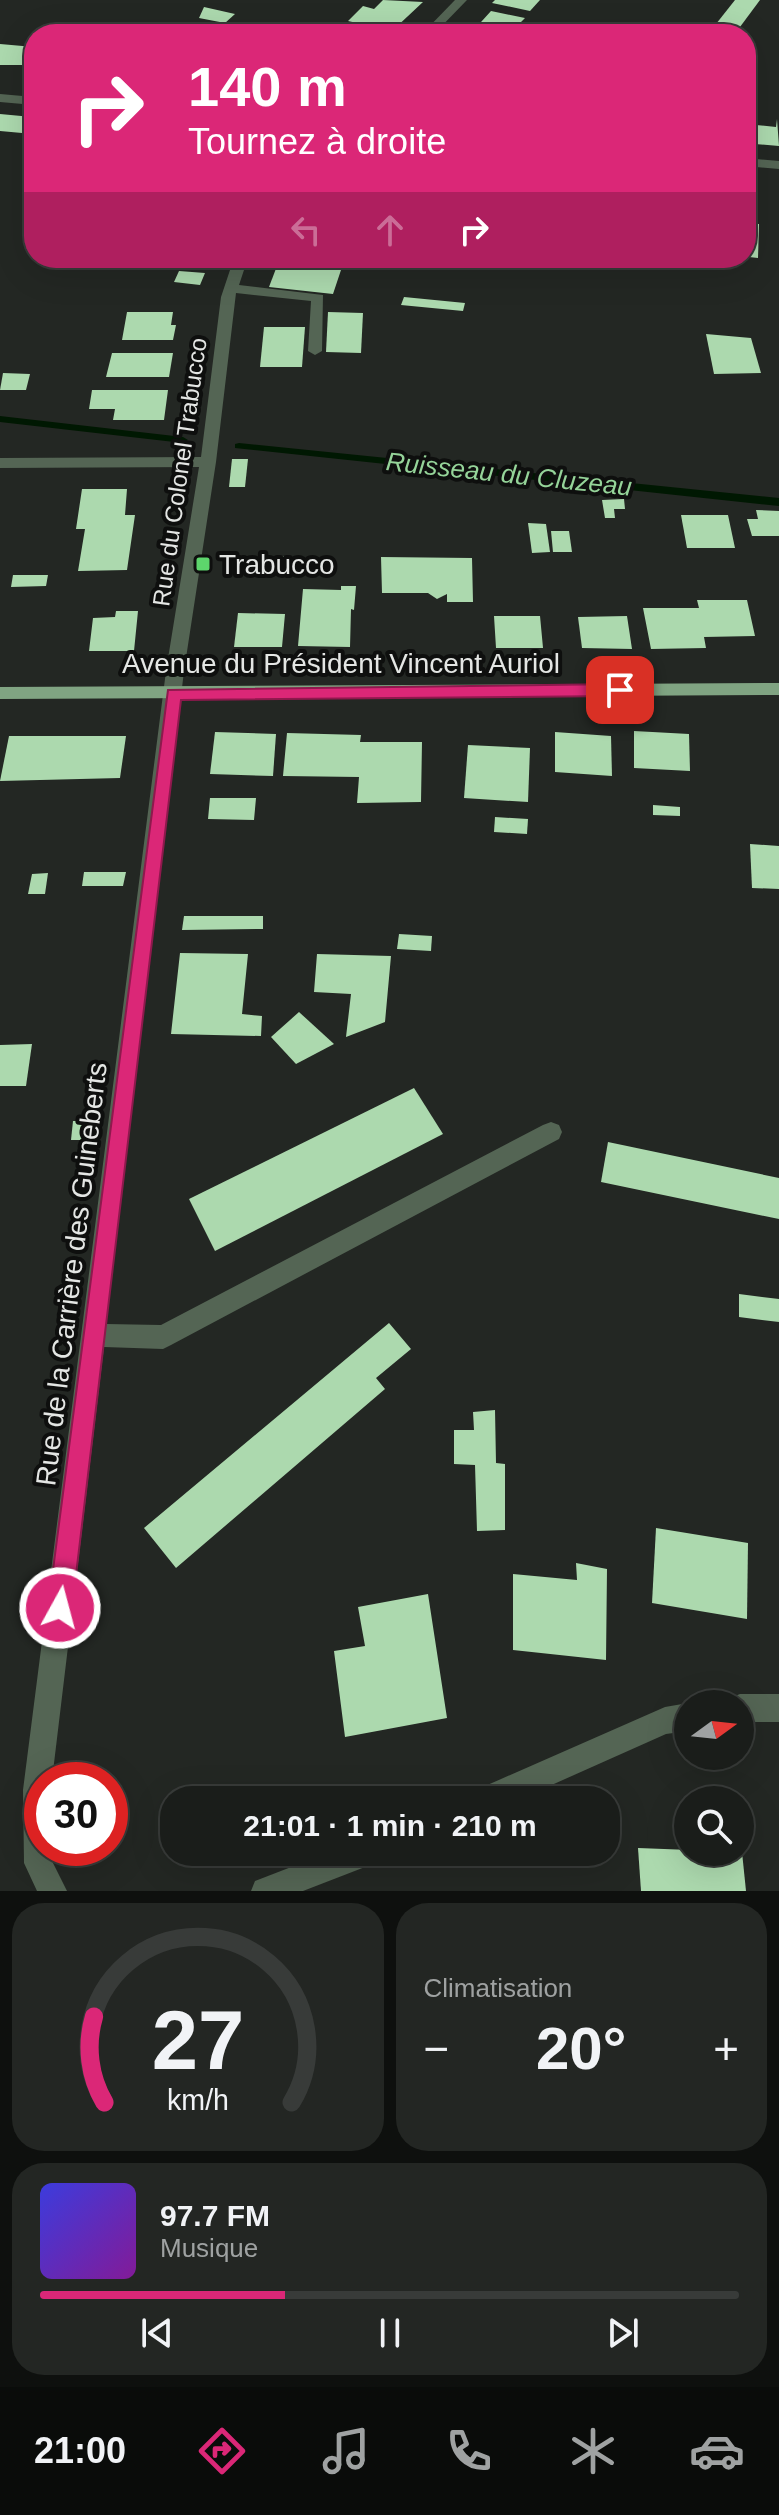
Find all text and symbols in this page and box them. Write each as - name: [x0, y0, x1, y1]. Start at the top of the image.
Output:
- text: 140 m: [188, 55, 347, 118]
- icon: right: [56, 56, 160, 160]
- text: Tournez à droite: [188, 121, 446, 162]
- icon: left: [284, 208, 328, 252]
- icon: ahead: [368, 208, 412, 252]
- icon: right: [452, 208, 496, 252]
- street label: Rue du Colonel Trabucco: [147, 336, 212, 608]
- water label: Ruisseau du Cluzeau: [385, 446, 633, 502]
- place label: Trabucco: [219, 549, 335, 580]
- marker: Trabucco: [194, 555, 212, 573]
- street label: Avenue du Président Vincent Auriol: [122, 648, 560, 679]
- pin: [586, 656, 654, 724]
- icon: arrive: [598, 668, 642, 712]
- street label: Rue de la Carrière des Guineberts: [30, 1061, 113, 1488]
- position arrow: [18, 1566, 102, 1650]
- north arrow: [674, 1690, 754, 1770]
- map controls: [674, 1690, 754, 1866]
- speed limit sign: 30: [24, 1762, 128, 1866]
- button: search: [674, 1786, 754, 1866]
- text: 21:01 · 1 min · 210 m: [243, 1809, 537, 1842]
- text: Climatisation: [424, 1973, 572, 2003]
- text: 27: [151, 1994, 244, 2087]
- text: 20°: [536, 2015, 627, 2082]
- text: −: [424, 2024, 449, 2073]
- text: +: [713, 2024, 739, 2073]
- text: km/h: [167, 2084, 229, 2116]
- text: 97.7 FM: [160, 2199, 270, 2232]
- text: Musique: [160, 2233, 258, 2263]
- icon: previous: [135, 2311, 179, 2355]
- icon: pause: [368, 2311, 412, 2355]
- icon: next: [601, 2311, 645, 2355]
- icon: directions: [194, 2423, 250, 2479]
- icon: music: [318, 2423, 374, 2479]
- icon: phone: [441, 2423, 497, 2479]
- icon: climate: [565, 2423, 621, 2479]
- icon: car: [689, 2423, 745, 2479]
- text: 21:00: [34, 2430, 126, 2471]

